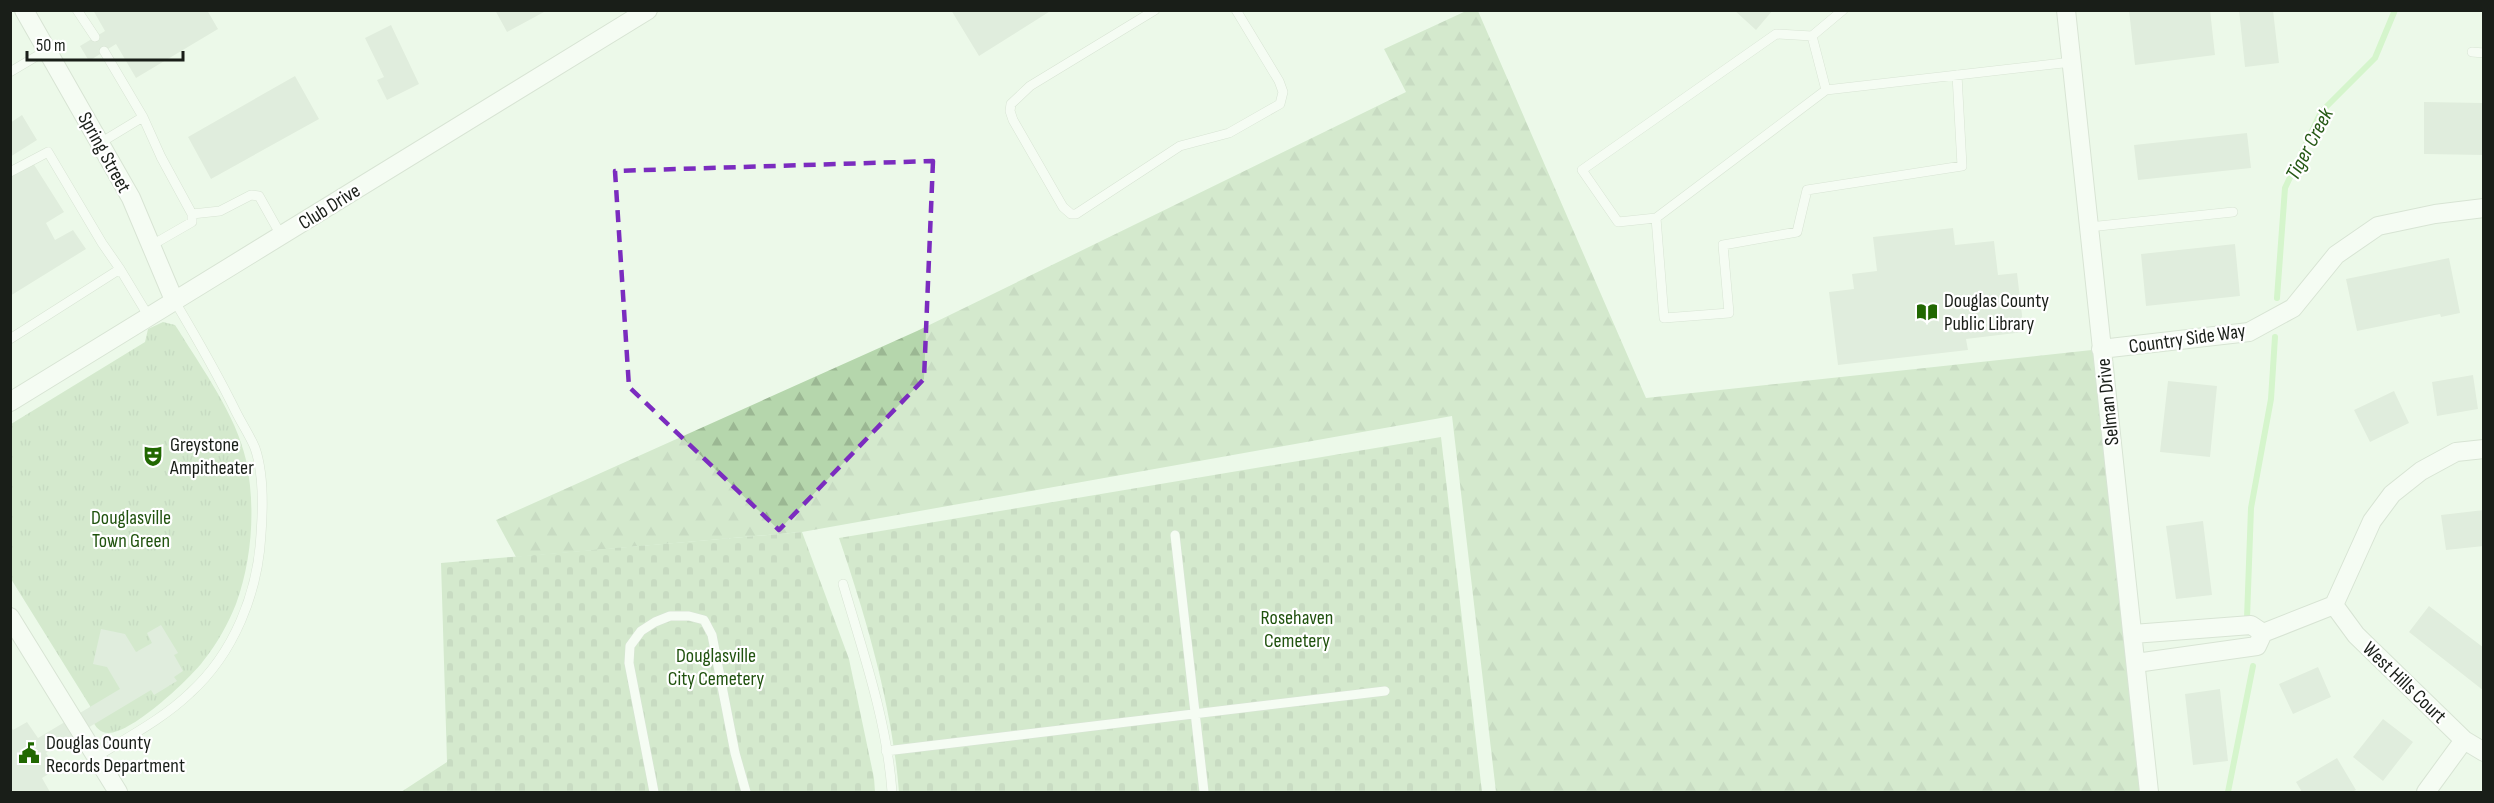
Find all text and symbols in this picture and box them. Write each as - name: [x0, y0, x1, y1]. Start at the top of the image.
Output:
- scale bar: [27, 24, 183, 62]
- text: 50 m: [36, 35, 66, 56]
- water label: Tiger Creek: [2280, 103, 2339, 184]
- street label: Spring Street: [72, 108, 136, 197]
- street label: Club Drive: [294, 179, 365, 235]
- place label: Douglas County Public Library: [1944, 289, 2049, 336]
- library icon: Douglas County Public Library: [1915, 300, 1939, 324]
- street label: Country Side Way: [2127, 319, 2247, 359]
- street label: Selman Drive: [2091, 357, 2125, 447]
- place label: Greystone Ampitheater: [169, 433, 254, 480]
- theatre icon: Greystone Ampitheater: [141, 444, 165, 468]
- park label: Douglasville Town Green: [91, 506, 171, 553]
- park label: Rosehaven Cemetery: [1261, 606, 1333, 653]
- street label: West Hills Court: [2357, 637, 2451, 729]
- park label: Douglasville City Cemetery: [668, 644, 764, 691]
- place label: Douglas County Records Department: [46, 731, 185, 778]
- public building icon: Douglas County Records Department: [17, 741, 41, 765]

